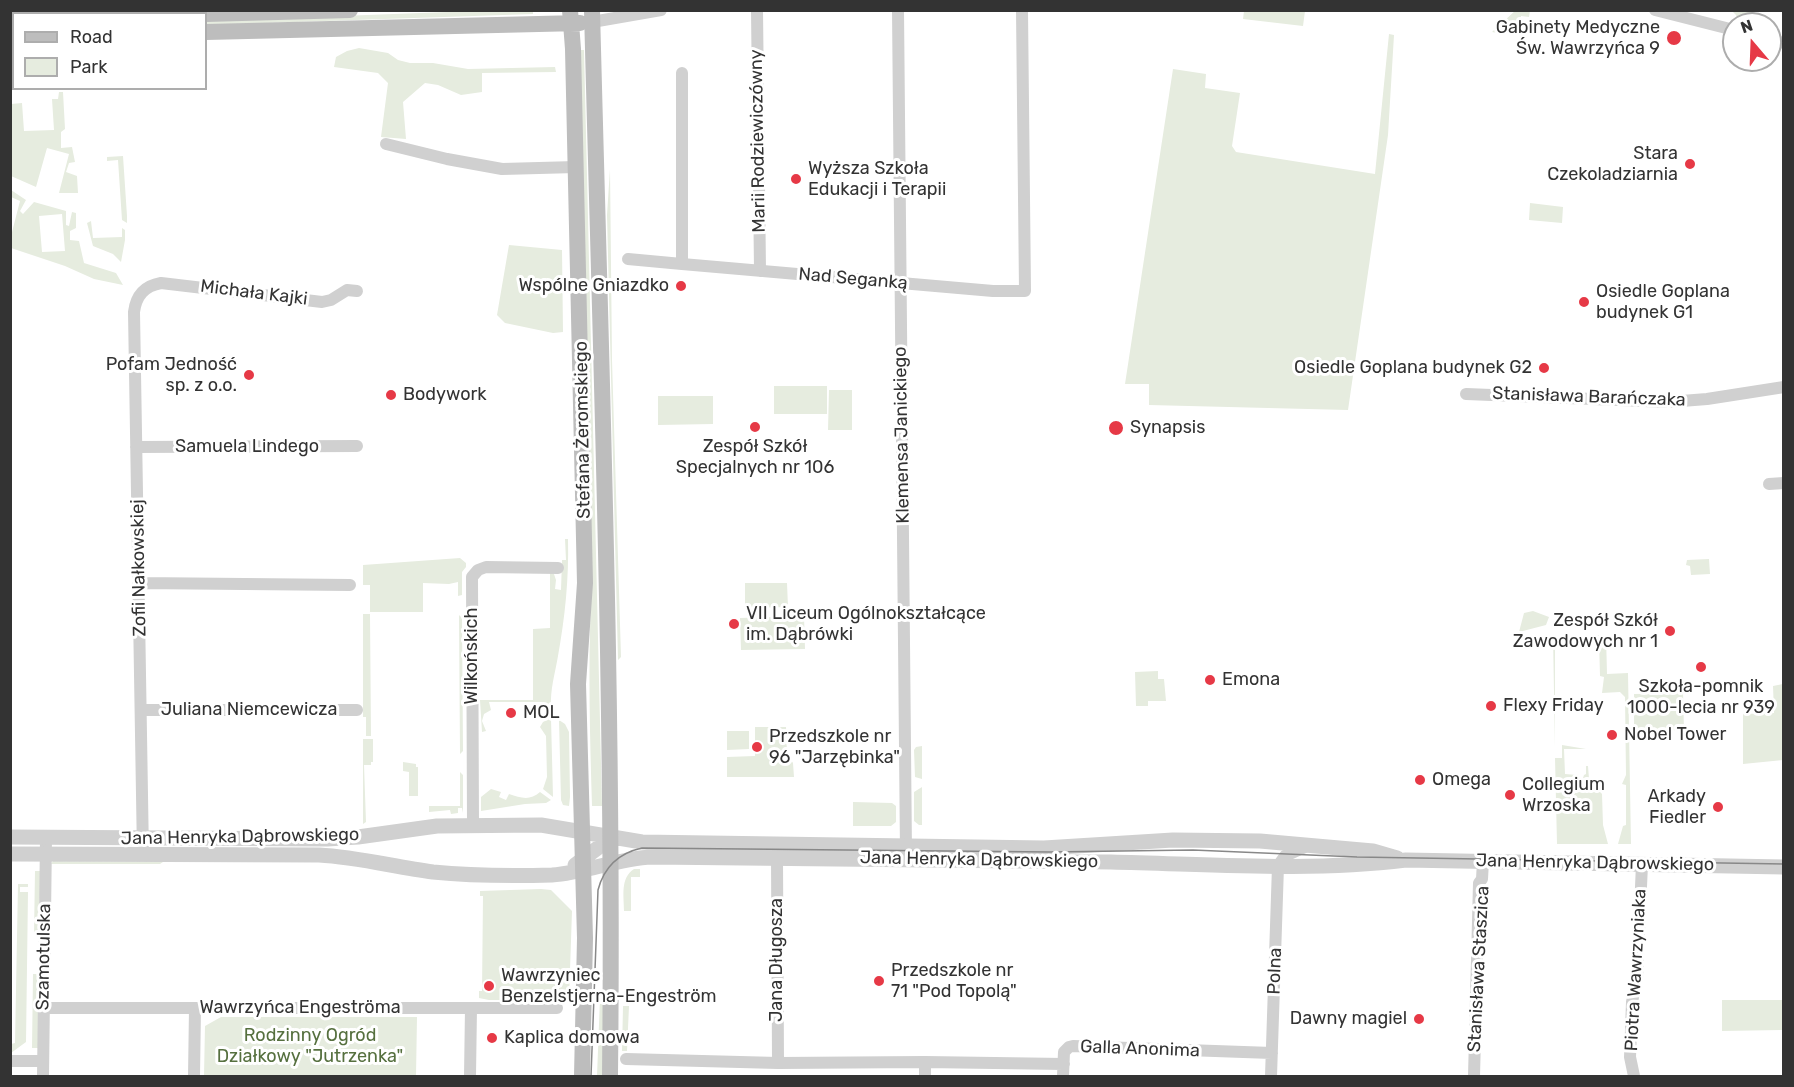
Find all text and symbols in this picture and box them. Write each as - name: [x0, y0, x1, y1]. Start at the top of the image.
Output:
- legend: [12, 12, 207, 90]
- north arrow: [1722, 12, 1782, 72]
- text: N: [1738, 16, 1755, 37]
- place label: Gabinety Medyczne Św. Wawrzyńca 9: [1496, 17, 1660, 60]
- text: Road: [70, 26, 113, 48]
- marker: Gabinety Medyczne Św. Wawrzyńca 9: [1665, 29, 1683, 47]
- street label: Marii Rodziewiczówny: [746, 49, 770, 233]
- text: Park: [70, 56, 107, 78]
- place label: Stara Czekoladziarnia: [1547, 143, 1678, 186]
- marker: Stara Czekoladziarnia: [1683, 157, 1697, 171]
- place label: Wyższa Szkoła Edukacji i Terapii: [808, 158, 946, 201]
- marker: Wyższa Szkoła Edukacji i Terapii: [789, 172, 803, 186]
- street label: Nad Seganką: [798, 263, 908, 295]
- place label: Wspólne Gniazdko: [518, 275, 669, 297]
- street label: Michała Kajki: [199, 276, 309, 310]
- marker: Wspólne Gniazdko: [674, 279, 688, 293]
- place label: Osiedle Goplana budynek G1: [1596, 281, 1730, 324]
- marker: Osiedle Goplana budynek G1: [1577, 295, 1591, 309]
- street label: Stefana Żeromskiego: [571, 341, 595, 519]
- street label: Klemensa Janickiego: [890, 346, 914, 524]
- place label: Pofam Jedność sp. z o.o.: [106, 354, 237, 397]
- place label: Osiedle Goplana budynek G2: [1294, 357, 1532, 379]
- marker: Osiedle Goplana budynek G2: [1537, 361, 1551, 375]
- marker: Pofam Jedność sp. z o.o.: [242, 368, 256, 382]
- street label: Stanisława Barańczaka: [1492, 383, 1686, 411]
- place label: Bodywork: [403, 384, 487, 406]
- marker: Bodywork: [384, 388, 398, 402]
- place label: Synapsis: [1130, 417, 1205, 439]
- marker: Synapsis: [1107, 419, 1125, 437]
- marker: Zespół Szkół Specjalnych nr 106: [748, 420, 762, 434]
- street label: Samuela Lindego: [175, 436, 319, 458]
- place label: Zespół Szkół Specjalnych nr 106: [676, 436, 834, 478]
- street label: Zofii Nałkowskiej: [127, 499, 151, 637]
- place label: VII Liceum Ogólnokształcące im. Dąbrówki: [746, 603, 986, 646]
- street label: Wilkońskich: [461, 608, 483, 704]
- place label: Zespół Szkół Zawodowych nr 1: [1513, 610, 1658, 652]
- marker: VII Liceum Ogólnokształcące im. Dąbrówki: [727, 617, 741, 631]
- marker: Zespół Szkół Zawodowych nr 1: [1663, 624, 1677, 638]
- marker: Szkoła-pomnik 1000-lecia nr 939: [1694, 660, 1708, 674]
- place label: Emona: [1222, 669, 1280, 691]
- marker: Emona: [1203, 673, 1217, 687]
- place label: Szkoła-pomnik 1000-lecia nr 939: [1627, 676, 1775, 718]
- place label: Flexy Friday: [1503, 695, 1604, 717]
- street label: Juliana Niemcewicza: [161, 699, 337, 721]
- marker: Flexy Friday: [1484, 699, 1498, 713]
- place label: MOL: [523, 702, 560, 724]
- marker: MOL: [504, 706, 518, 720]
- place label: Nobel Tower: [1624, 724, 1726, 746]
- place label: Przedszkole nr 96 "Jarzębinka": [769, 726, 900, 768]
- marker: Nobel Tower: [1605, 728, 1619, 742]
- marker: Przedszkole nr 96 "Jarzębinka": [750, 740, 764, 754]
- place label: Omega: [1432, 769, 1491, 791]
- marker: Omega: [1413, 773, 1427, 787]
- place label: Collegium Wrzoska: [1522, 774, 1605, 816]
- place label: Arkady Fiedler: [1647, 786, 1706, 828]
- marker: Collegium Wrzoska: [1503, 788, 1517, 802]
- marker: Arkady Fiedler: [1711, 800, 1725, 814]
- street label: Jana Henryka Dąbrowskiego: [121, 824, 359, 850]
- street label: Jana Henryka Dąbrowskiego: [860, 847, 1098, 873]
- street label: Jana Henryka Dąbrowskiego: [1476, 850, 1714, 876]
- street label: Stanisława Staszica: [1464, 885, 1494, 1053]
- street label: Piotra Wawrzyniaka: [1621, 888, 1651, 1052]
- street label: Jana Długosza: [766, 898, 788, 1022]
- street label: Szamotulska: [32, 903, 56, 1011]
- street label: Polna: [1263, 947, 1287, 995]
- place label: Przedszkole nr 71 "Pod Topolą": [891, 960, 1017, 1002]
- place label: Wawrzyniec Benzelstjerna-Engeström: [501, 965, 716, 1008]
- marker: Przedszkole nr 71 "Pod Topolą": [872, 974, 886, 988]
- marker: Wawrzyniec Benzelstjerna-Engeström: [482, 979, 496, 993]
- street label: Wawrzyńca Engeströma: [199, 997, 401, 1019]
- place label: Dawny magiel: [1290, 1008, 1407, 1030]
- marker: Dawny magiel: [1412, 1012, 1426, 1026]
- park label: Rodzinny Ogród Działkowy "Jutrzenka": [217, 1025, 403, 1068]
- place label: Kaplica domowa: [504, 1027, 640, 1049]
- marker: Kaplica domowa: [485, 1031, 499, 1045]
- street label: Galla Anonima: [1080, 1036, 1200, 1062]

